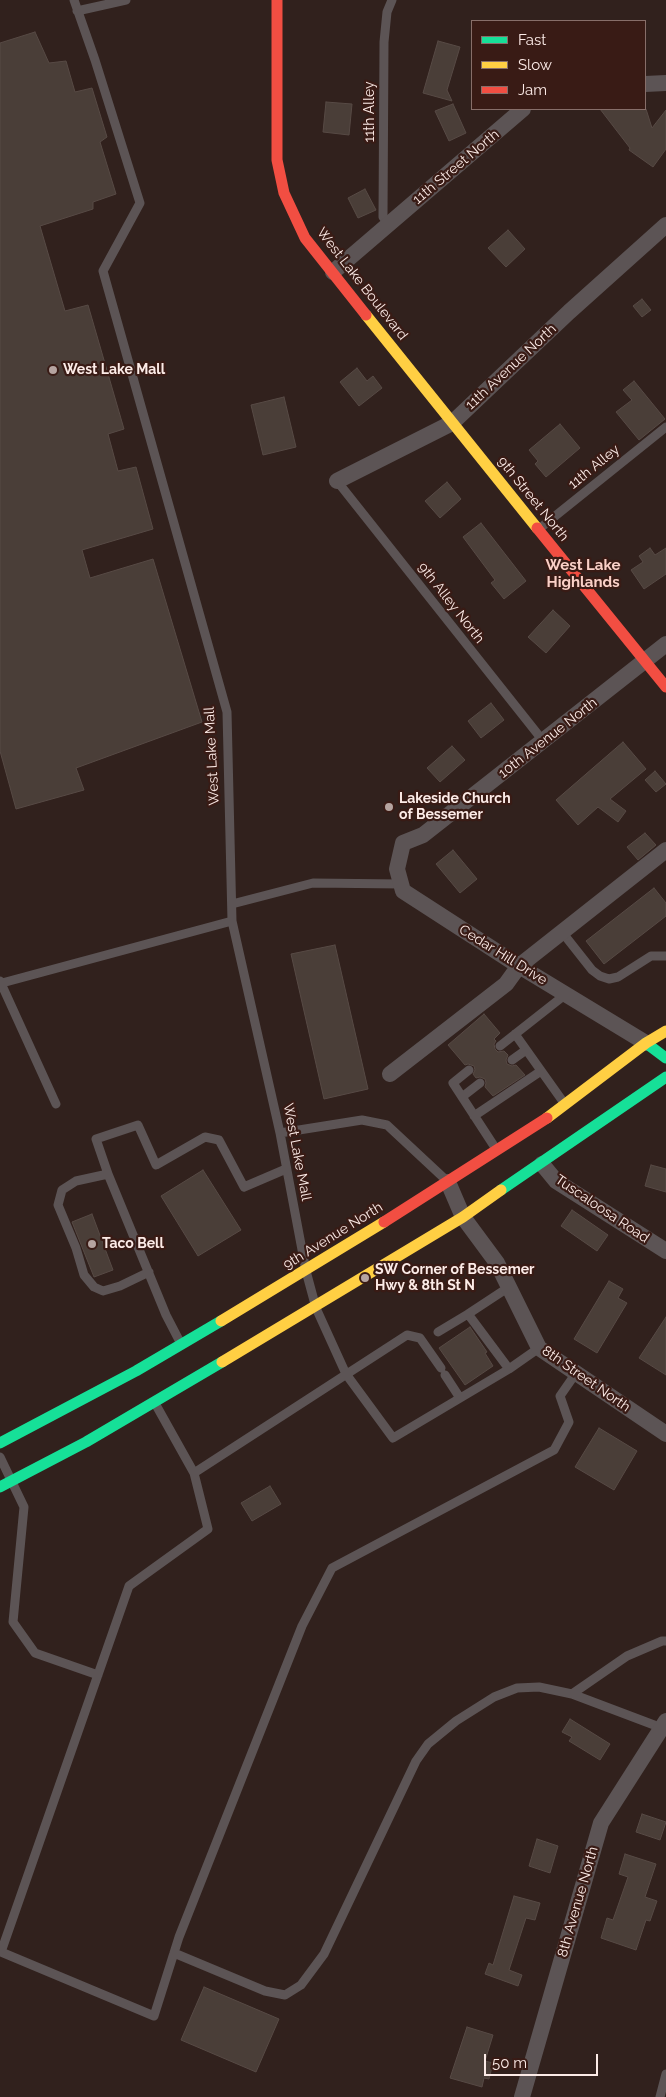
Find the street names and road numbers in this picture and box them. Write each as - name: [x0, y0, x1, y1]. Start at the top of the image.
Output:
- street label: 11th Alley: [362, 81, 378, 143]
- street label: 11th Street North: [409, 126, 503, 208]
- street label: West Lake Boulevard: [313, 225, 411, 343]
- street label: 11th Avenue North: [462, 321, 560, 413]
- street label: 11th Alley: [565, 441, 623, 493]
- street label: 9th Street North: [494, 453, 572, 545]
- street label: 9th Alley North: [414, 559, 488, 647]
- street label: 10th Avenue North: [495, 694, 601, 782]
- street label: West Lake Mall: [201, 706, 223, 806]
- street label: Cedar Hill Drive: [456, 921, 550, 989]
- street label: West Lake Mall: [279, 1102, 315, 1202]
- street label: Tuscaloosa Road: [552, 1171, 652, 1247]
- street label: 9th Avenue North: [280, 1199, 386, 1273]
- street label: 8th Street North: [539, 1342, 633, 1416]
- street label: 8th Avenue North: [554, 1845, 602, 1959]

